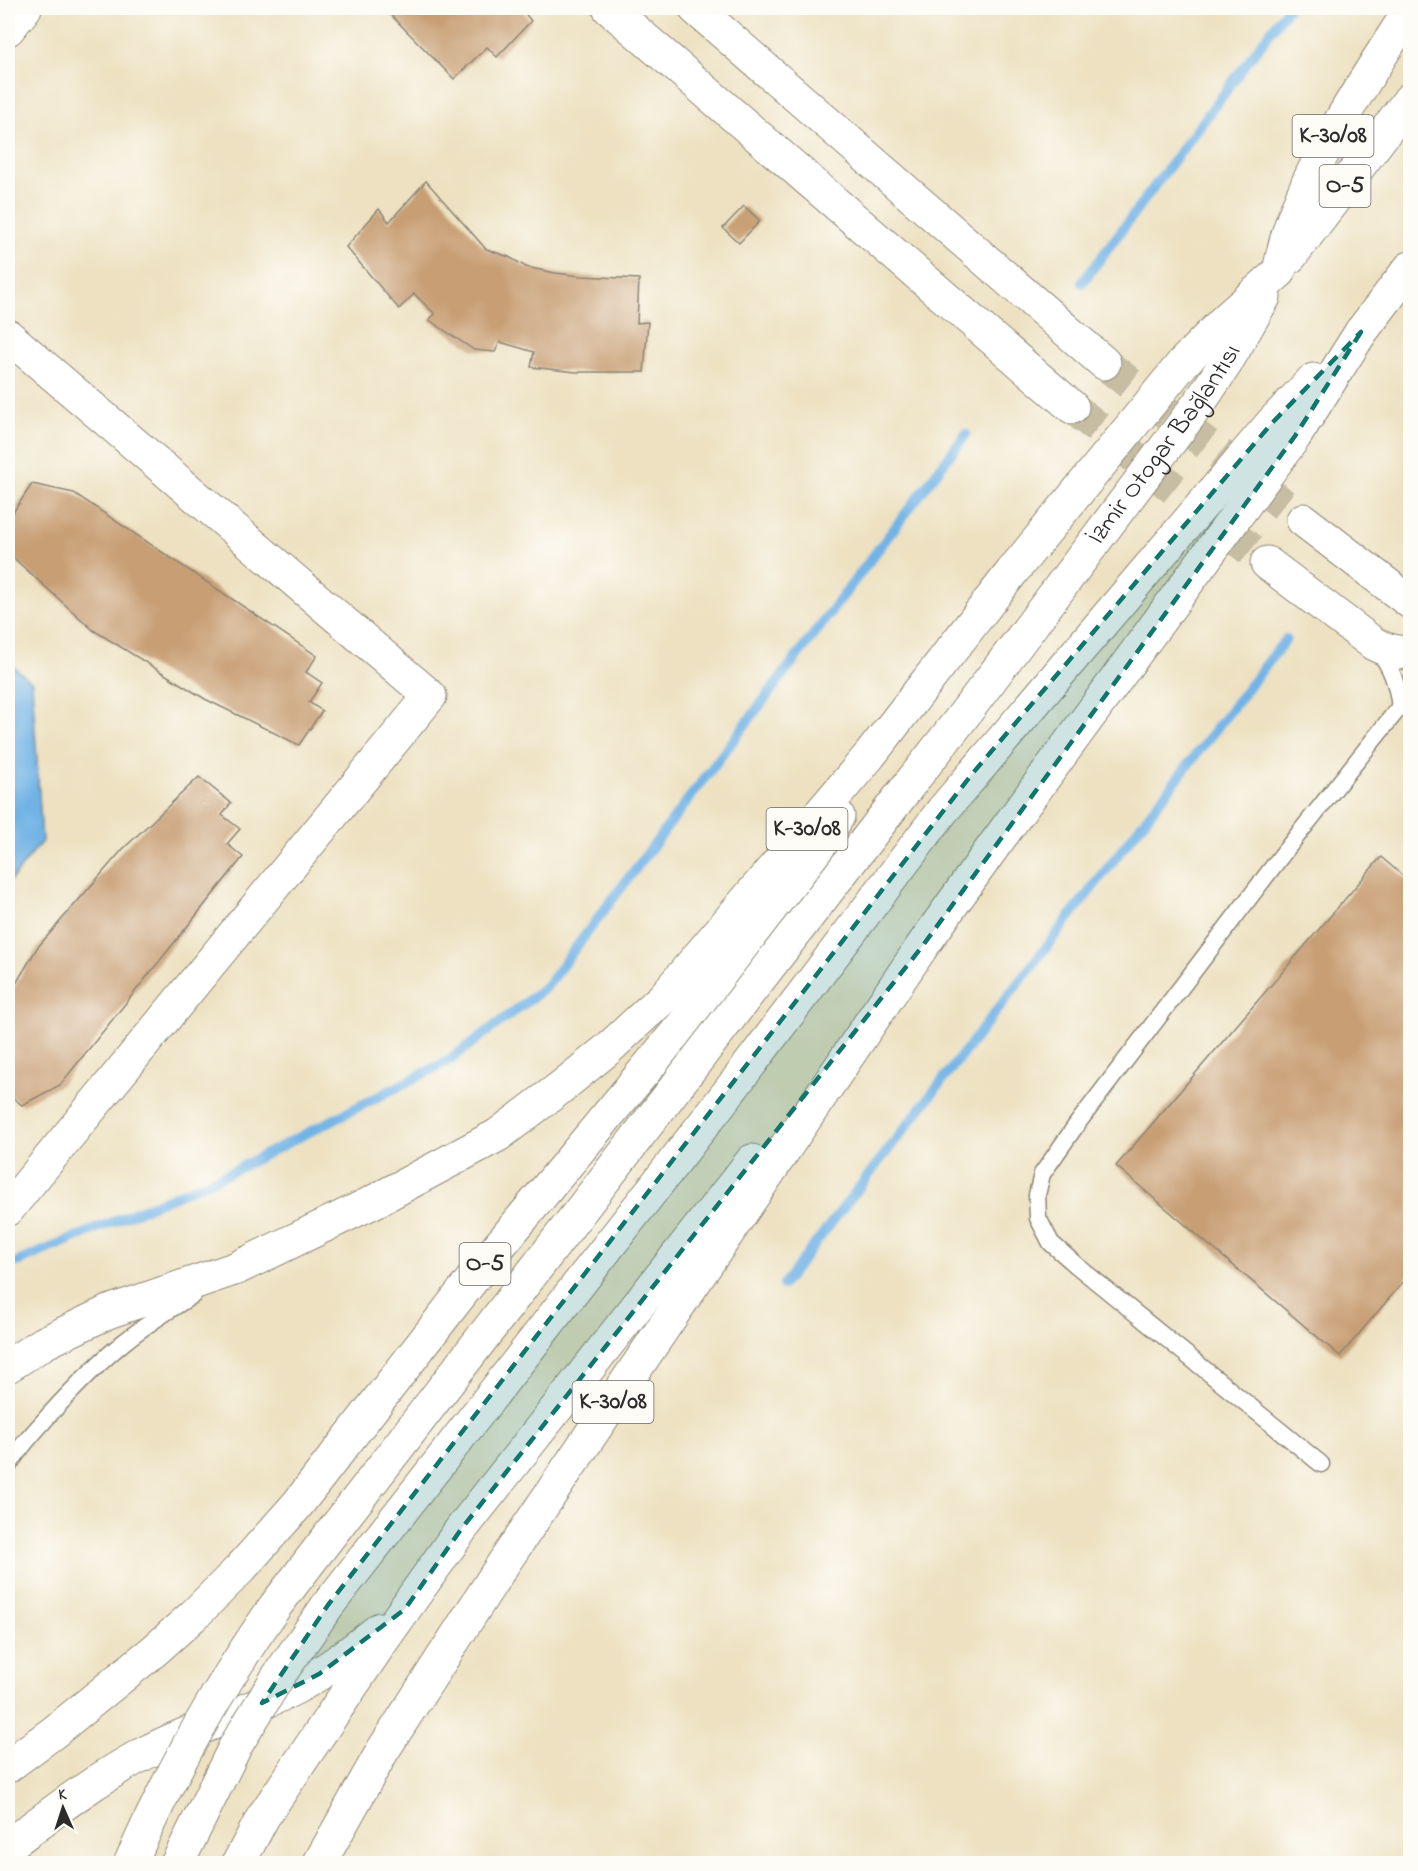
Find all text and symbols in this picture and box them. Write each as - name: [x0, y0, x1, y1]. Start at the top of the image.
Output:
- road number: K-30/08: [1292, 115, 1374, 157]
- road number: O-5: [1320, 165, 1370, 207]
- street label: İzmir Otogar Bağlantısı: [1079, 337, 1252, 553]
- road number: K-30/08: [766, 808, 848, 850]
- road number: O-5: [460, 1243, 510, 1285]
- road number: K-30/08: [572, 1381, 654, 1423]
- north arrow: [33, 1778, 93, 1838]
- text: K: [58, 1783, 68, 1807]

